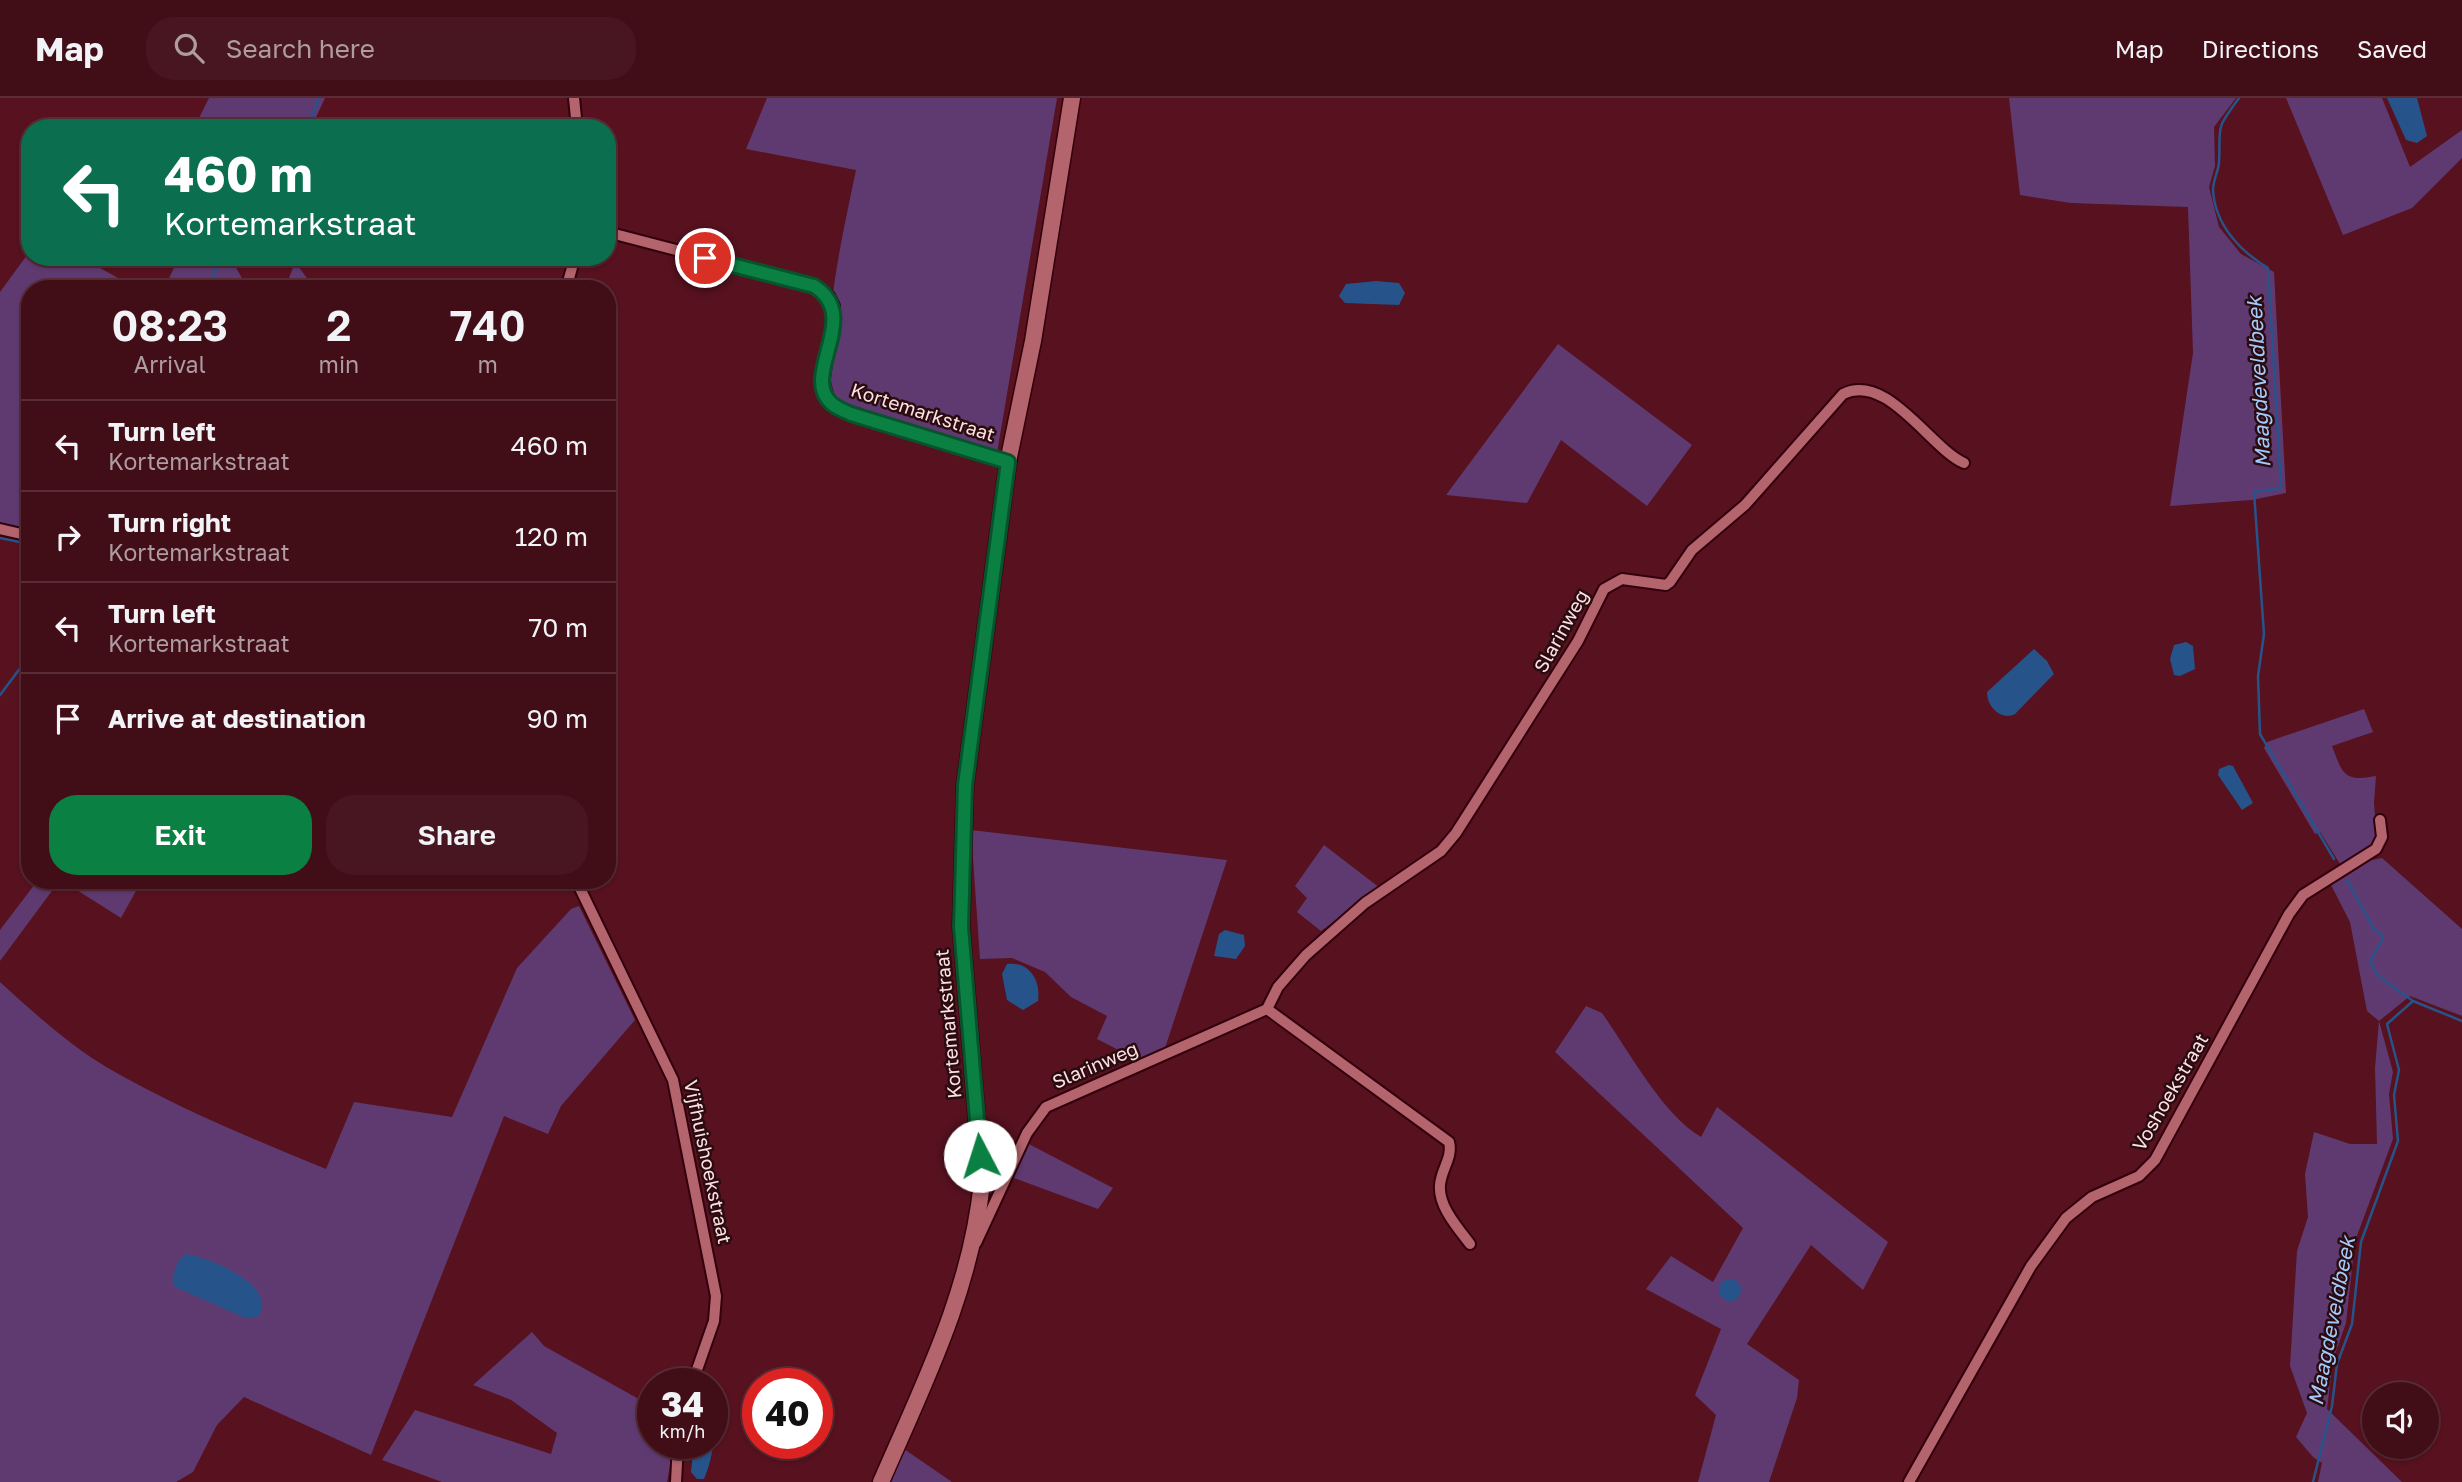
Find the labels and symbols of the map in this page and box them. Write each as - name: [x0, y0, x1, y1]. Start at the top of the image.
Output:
- pin: [675, 228, 735, 288]
- water label: Maagdeveldbeek: [2240, 294, 2275, 468]
- street label: Kortemarkstraat: [848, 377, 998, 446]
- street label: Slarinweg: [1528, 585, 1593, 676]
- street label: Kortemarkstraat: [930, 948, 965, 1100]
- street label: Voshoekstraat: [2127, 1029, 2212, 1155]
- street label: Slarinweg: [1048, 1036, 1141, 1093]
- street label: Vijfhuishoekstraat: [680, 1078, 737, 1246]
- position arrow: [943, 1119, 1017, 1193]
- water label: Maagdeveldbeek: [2302, 1232, 2361, 1407]
- speed limit sign: 40: [742, 1368, 833, 1459]

